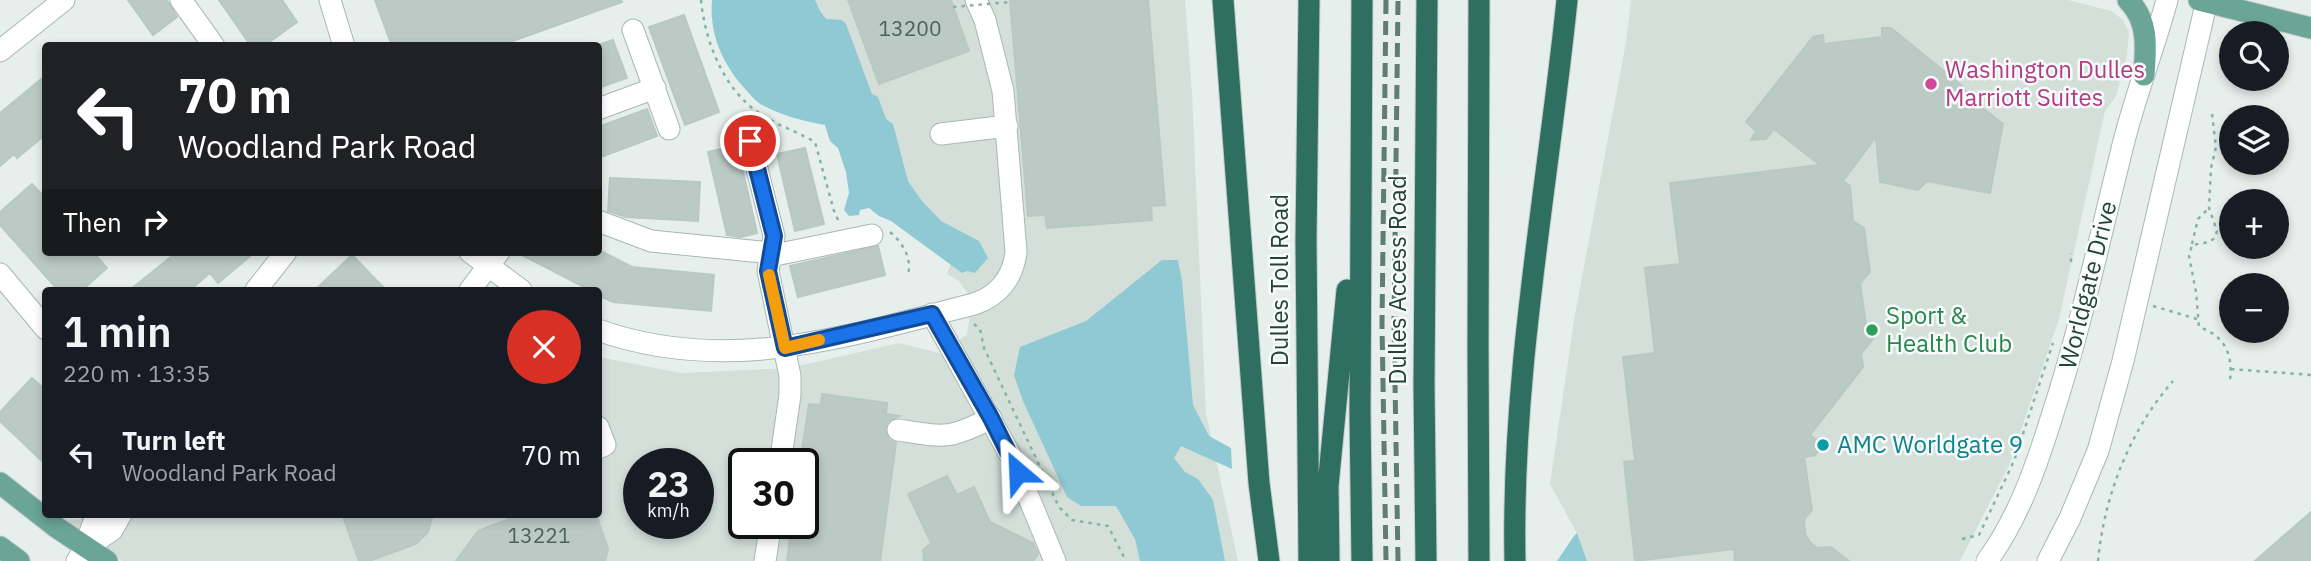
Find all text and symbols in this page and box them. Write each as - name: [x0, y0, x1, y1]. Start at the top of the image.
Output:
- house number: 13200: [879, 14, 942, 42]
- map controls: [2219, 21, 2289, 343]
- button: search: [2219, 21, 2289, 91]
- place label: Washington Dulles Marriott Suites: [1945, 53, 2145, 113]
- text: 70 m: [178, 63, 292, 126]
- icon: left: [63, 70, 154, 161]
- marker: Washington Dulles Marriott Suites: [1923, 76, 1939, 92]
- button: layers: [2219, 105, 2289, 175]
- pin: [720, 111, 780, 171]
- icon: arrive: [731, 122, 769, 160]
- text: Woodland Park Road: [178, 125, 476, 167]
- street label: Dulles Access Road: [1381, 175, 1413, 385]
- button: +: [2219, 189, 2289, 259]
- street label: Dulles Toll Road: [1263, 194, 1295, 366]
- street label: Worldgate Drive: [2051, 197, 2123, 372]
- icon: right: [136, 203, 174, 241]
- text: Then: [63, 205, 122, 239]
- button: −: [2219, 273, 2289, 343]
- place label: Sport & Health Club: [1886, 299, 2012, 359]
- text: 1 min: [63, 304, 172, 359]
- button: close: [507, 310, 581, 384]
- marker: Sport & Health Club: [1864, 322, 1880, 338]
- text: 220 m · 13:35: [63, 358, 210, 388]
- text: Turn left: [122, 423, 225, 457]
- place label: AMC Worldgate 9: [1837, 428, 2023, 460]
- position arrow: [981, 435, 1055, 509]
- icon: left: [63, 436, 101, 474]
- marker: AMC Worldgate 9: [1815, 437, 1831, 453]
- text: 70 m: [521, 438, 581, 472]
- speed limit sign: 30: [728, 448, 819, 539]
- text: Woodland Park Road: [122, 457, 336, 487]
- text: 23: [647, 461, 690, 507]
- text: km/h: [647, 499, 690, 522]
- house number: 13221: [508, 521, 571, 549]

